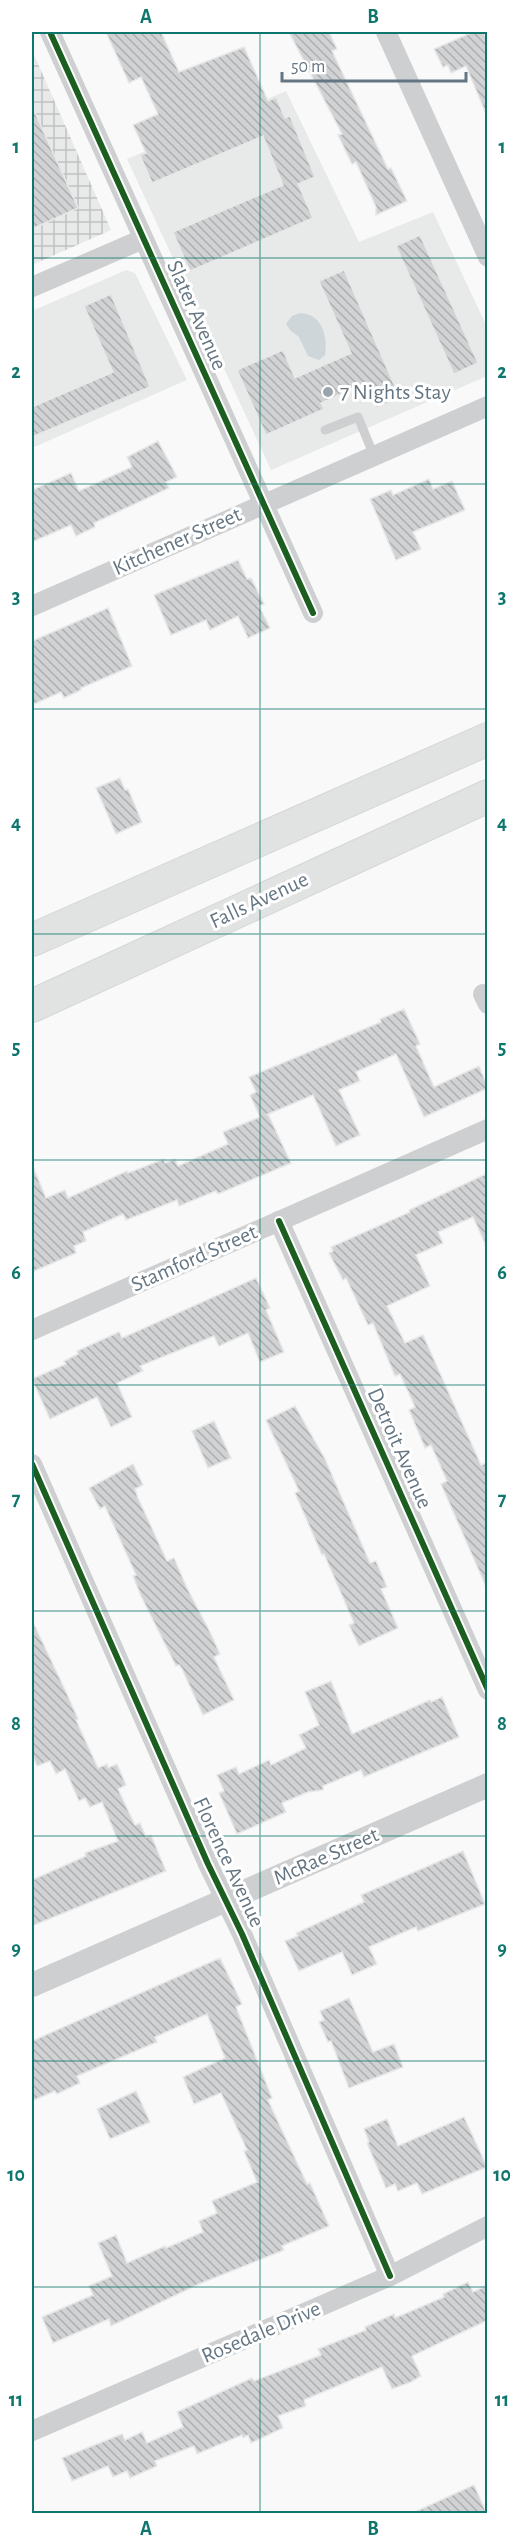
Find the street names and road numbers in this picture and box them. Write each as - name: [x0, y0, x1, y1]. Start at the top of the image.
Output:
- street label: Slater Avenue: [163, 257, 231, 373]
- street label: Kitchener Street: [109, 503, 245, 579]
- street label: Falls Avenue: [206, 868, 312, 932]
- street label: Stamford Street: [128, 1220, 260, 1296]
- street label: Detroit Avenue: [364, 1384, 436, 1512]
- street label: Florence Avenue: [189, 1794, 269, 1930]
- street label: McRae Street: [270, 1823, 382, 1889]
- street label: Rosedale Drive: [198, 2297, 324, 2367]

